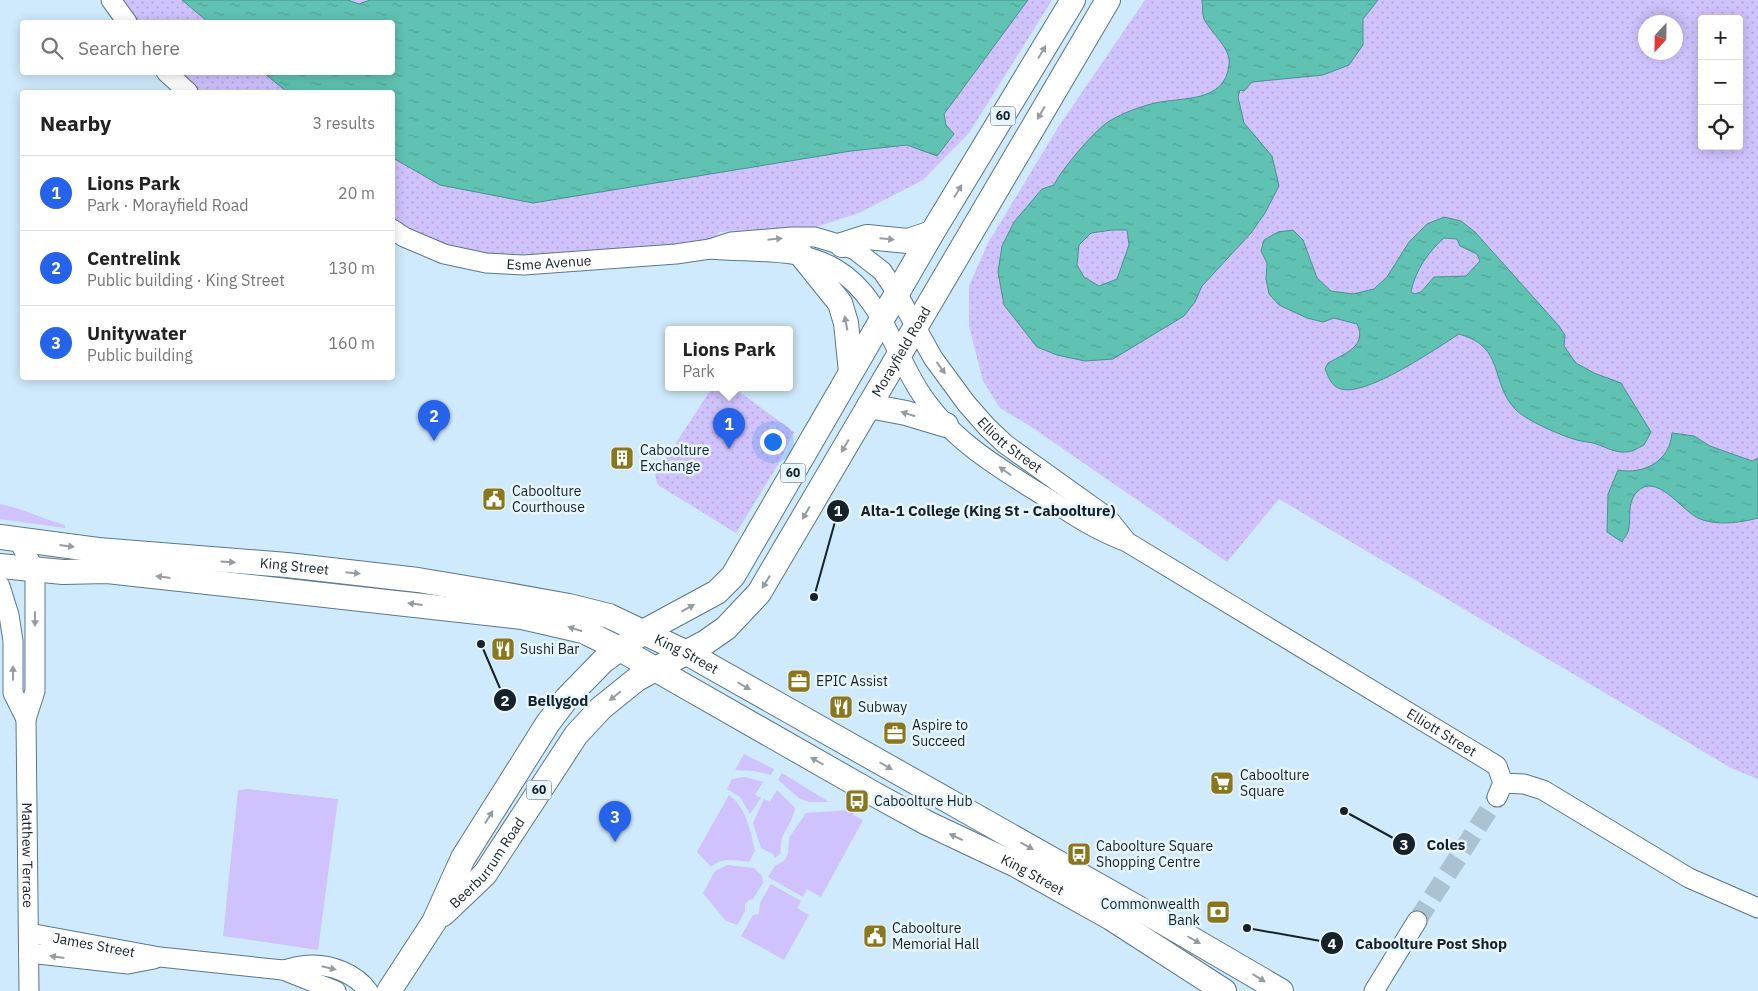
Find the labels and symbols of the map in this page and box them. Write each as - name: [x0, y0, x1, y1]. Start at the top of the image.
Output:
- north arrow: [1638, 15, 1683, 60]
- one-way arrow: [1037, 45, 1046, 58]
- road number: 60: [990, 106, 1016, 125]
- one-way arrow: [1036, 107, 1045, 120]
- one-way arrow: [953, 184, 962, 197]
- one-way arrow: [767, 235, 783, 243]
- one-way arrow: [880, 235, 896, 243]
- street label: Esme Avenue: [506, 251, 592, 274]
- street label: Morayfield Road: [867, 303, 935, 400]
- one-way arrow: [842, 316, 850, 331]
- one-way arrow: [936, 361, 946, 375]
- pin: 2: [418, 400, 450, 441]
- pin: 1: [713, 408, 745, 449]
- one-way arrow: [900, 409, 915, 417]
- street label: Elliott Street: [974, 413, 1046, 477]
- your location: [760, 429, 786, 455]
- one-way arrow: [840, 440, 849, 453]
- place label: Caboolture Exchange: [640, 441, 710, 475]
- building icon: Caboolture Exchange: [609, 445, 635, 471]
- road number: 60: [780, 463, 806, 482]
- one-way arrow: [998, 466, 1012, 476]
- place label: Caboolture Courthouse: [512, 482, 585, 516]
- public building icon: Caboolture Courthouse: [481, 486, 507, 512]
- callout: Alta-1 College (King St - Caboolture): [825, 496, 1125, 526]
- text: 1: [833, 501, 843, 520]
- text: Alta-1 College (King St - Caboolture): [860, 501, 1116, 520]
- one-way arrow: [801, 506, 810, 519]
- one-way arrow: [59, 542, 75, 550]
- street label: King Street: [259, 554, 330, 579]
- one-way arrow: [221, 558, 237, 566]
- one-way arrow: [345, 569, 361, 577]
- one-way arrow: [154, 573, 170, 581]
- one-way arrow: [761, 575, 770, 588]
- one-way arrow: [407, 600, 423, 608]
- one-way arrow: [680, 604, 695, 612]
- one-way arrow: [31, 611, 39, 627]
- one-way arrow: [568, 625, 583, 633]
- street label: King Street: [652, 630, 722, 678]
- restaurant icon: Sushi Bar: [490, 636, 516, 662]
- place label: Sushi Bar: [520, 640, 579, 658]
- one-way arrow: [9, 665, 17, 681]
- office icon: EPIC Assist: [786, 668, 812, 694]
- place label: EPIC Assist: [816, 672, 888, 690]
- one-way arrow: [738, 682, 751, 691]
- callout: Bellygod: [493, 685, 598, 715]
- text: 2: [500, 691, 510, 710]
- text: Bellygod: [528, 691, 588, 710]
- one-way arrow: [609, 691, 622, 702]
- restaurant icon: Subway: [828, 694, 854, 720]
- place label: Subway: [858, 698, 907, 716]
- street label: Elliott Street: [1403, 704, 1480, 760]
- place label: Aspire to Succeed: [912, 716, 968, 750]
- office icon: Aspire to Succeed: [882, 720, 908, 746]
- one-way arrow: [810, 757, 823, 766]
- one-way arrow: [879, 762, 892, 771]
- place label: Caboolture Square: [1240, 766, 1310, 800]
- supermarket icon: Caboolture Square: [1209, 770, 1235, 796]
- road number: 60: [526, 780, 552, 800]
- bus stop icon: Caboolture Hub: [844, 788, 870, 814]
- place label: Caboolture Hub: [874, 792, 973, 810]
- pin: 3: [599, 801, 631, 842]
- street label: Matthew Terrace: [18, 802, 37, 908]
- one-way arrow: [484, 810, 493, 823]
- street label: Beerburrum Road: [446, 814, 529, 912]
- callout: Coles: [1392, 829, 1475, 859]
- one-way arrow: [949, 833, 963, 841]
- text: 3: [1399, 835, 1409, 854]
- text: Coles: [1427, 835, 1466, 854]
- place label: Caboolture Square Shopping Centre: [1096, 837, 1213, 871]
- bus stop icon: Caboolture Square Shopping Centre: [1066, 841, 1092, 867]
- one-way arrow: [1021, 842, 1034, 851]
- street label: King Street: [998, 850, 1068, 899]
- place label: Commonwealth Bank: [1101, 895, 1201, 929]
- bank icon: Commonwealth Bank: [1205, 899, 1231, 925]
- place label: Caboolture Memorial Hall: [892, 919, 979, 953]
- public building icon: Caboolture Memorial Hall: [862, 923, 888, 949]
- callout: Caboolture Post Shop: [1320, 928, 1517, 958]
- street label: James Street: [51, 929, 137, 961]
- text: 4: [1327, 934, 1337, 953]
- text: Caboolture Post Shop: [1355, 934, 1507, 953]
- one-way arrow: [1187, 935, 1201, 944]
- one-way arrow: [49, 953, 65, 961]
- one-way arrow: [322, 964, 337, 972]
- one-way arrow: [1252, 973, 1265, 982]

